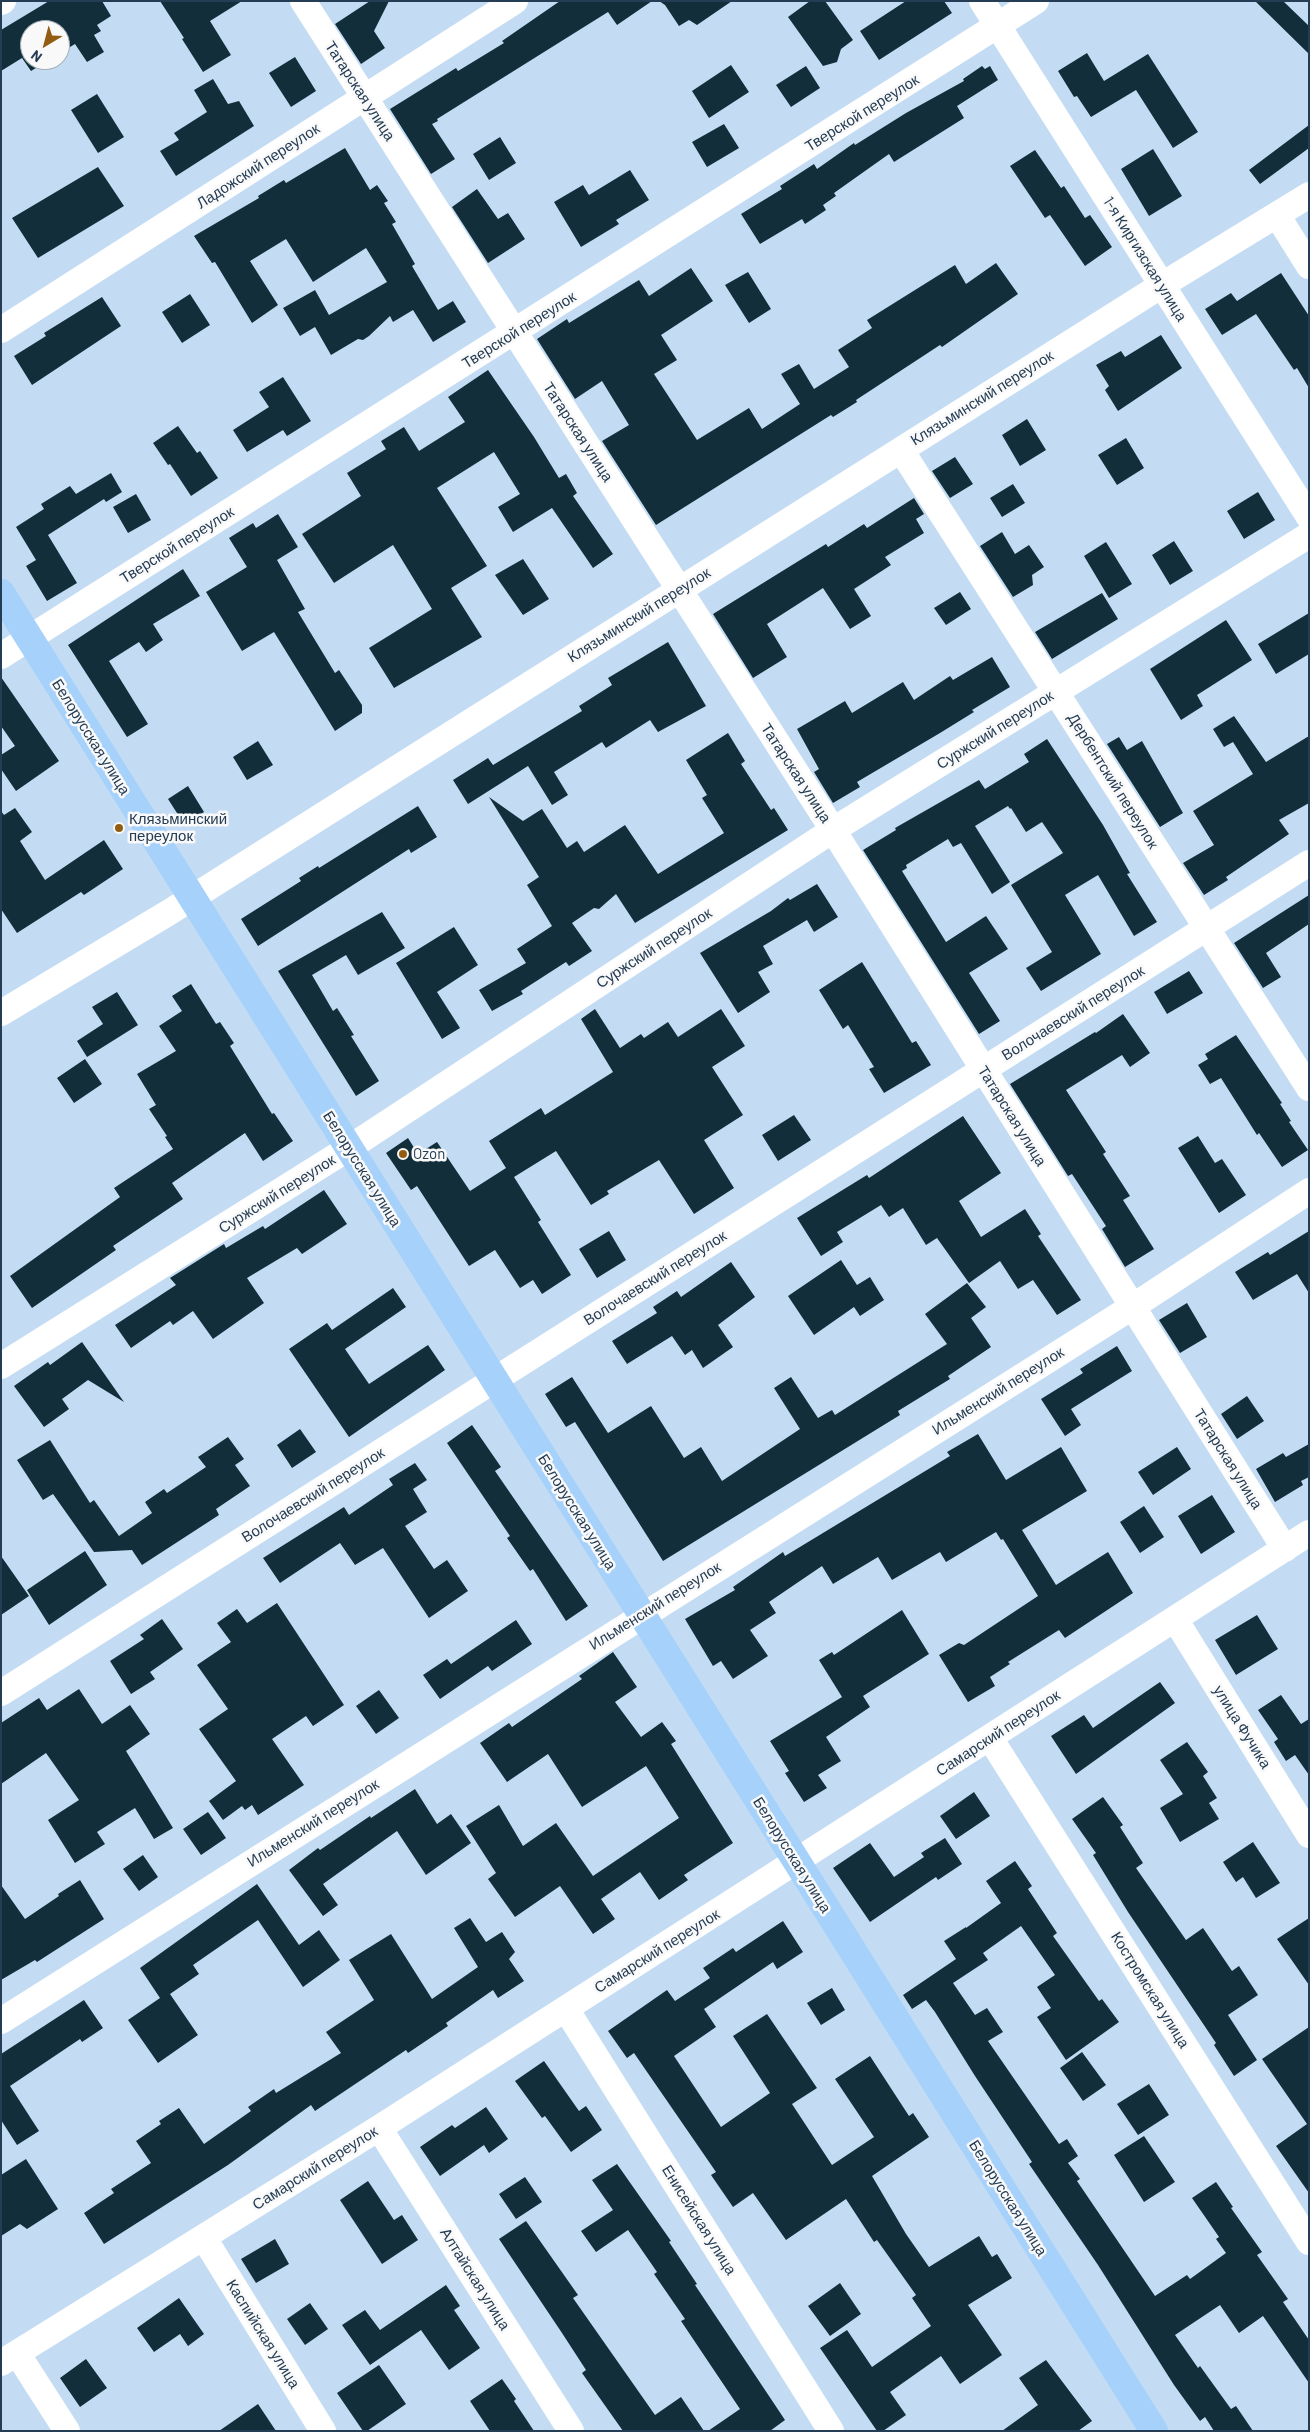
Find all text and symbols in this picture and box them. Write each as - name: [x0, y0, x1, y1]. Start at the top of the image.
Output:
- north arrow: [20, 20, 70, 70]
- street label: Татарская улица: [321, 38, 399, 144]
- text: N: [27, 47, 45, 66]
- street label: Тверской переулок: [802, 71, 922, 155]
- street label: Ладожский переулок: [193, 120, 323, 212]
- street label: 1-я Киргизская улица: [1099, 193, 1191, 325]
- street label: Тверской переулок: [459, 288, 579, 372]
- street label: Клязьминский переулок: [907, 347, 1057, 449]
- street label: Татарская улица: [539, 379, 617, 485]
- street label: Тверской переулок: [117, 503, 237, 587]
- street label: Клязьминский переулок: [564, 564, 714, 666]
- street label: Белорусская улица: [48, 676, 134, 798]
- street label: Суржский переулок: [933, 687, 1057, 773]
- street label: Дербентский переулок: [1064, 710, 1162, 852]
- street label: Татарская улица: [757, 720, 835, 826]
- place label: Клязьминский переулок: [129, 810, 227, 845]
- marker: Клязьминский переулок: [113, 822, 125, 834]
- street label: Суржский переулок: [593, 904, 715, 992]
- street label: Волочаевский переулок: [998, 962, 1148, 1064]
- street label: Татарская улица: [974, 1062, 1050, 1170]
- street label: Белорусская улица: [319, 1108, 405, 1230]
- place label: Ozon: [413, 1145, 445, 1163]
- marker: Ozon: [397, 1148, 409, 1160]
- street label: Суржский переулок: [215, 1151, 339, 1237]
- street label: Волочаевский переулок: [580, 1227, 730, 1329]
- street label: Ильменский переулок: [929, 1343, 1067, 1439]
- street label: Татарская улица: [1190, 1405, 1266, 1513]
- street label: Волочаевский переулок: [238, 1444, 388, 1546]
- street label: Белорусская улица: [534, 1451, 620, 1573]
- street label: Ильменский переулок: [586, 1558, 724, 1654]
- street label: улица Фучика: [1209, 1682, 1275, 1772]
- street label: Самарский переулок: [933, 1686, 1063, 1780]
- street label: Ильменский переулок: [244, 1775, 382, 1871]
- street label: Белорусская улица: [749, 1794, 835, 1916]
- street label: Самарский переулок: [591, 1905, 723, 1997]
- street label: Костромская улица: [1107, 1929, 1193, 2051]
- street label: Самарский переулок: [249, 2122, 381, 2214]
- street label: Белорусская улица: [965, 2137, 1051, 2259]
- street label: Енисейская улица: [658, 2162, 740, 2278]
- street label: Алтайская улица: [436, 2225, 514, 2333]
- street label: Каспийская улица: [222, 2276, 304, 2392]

